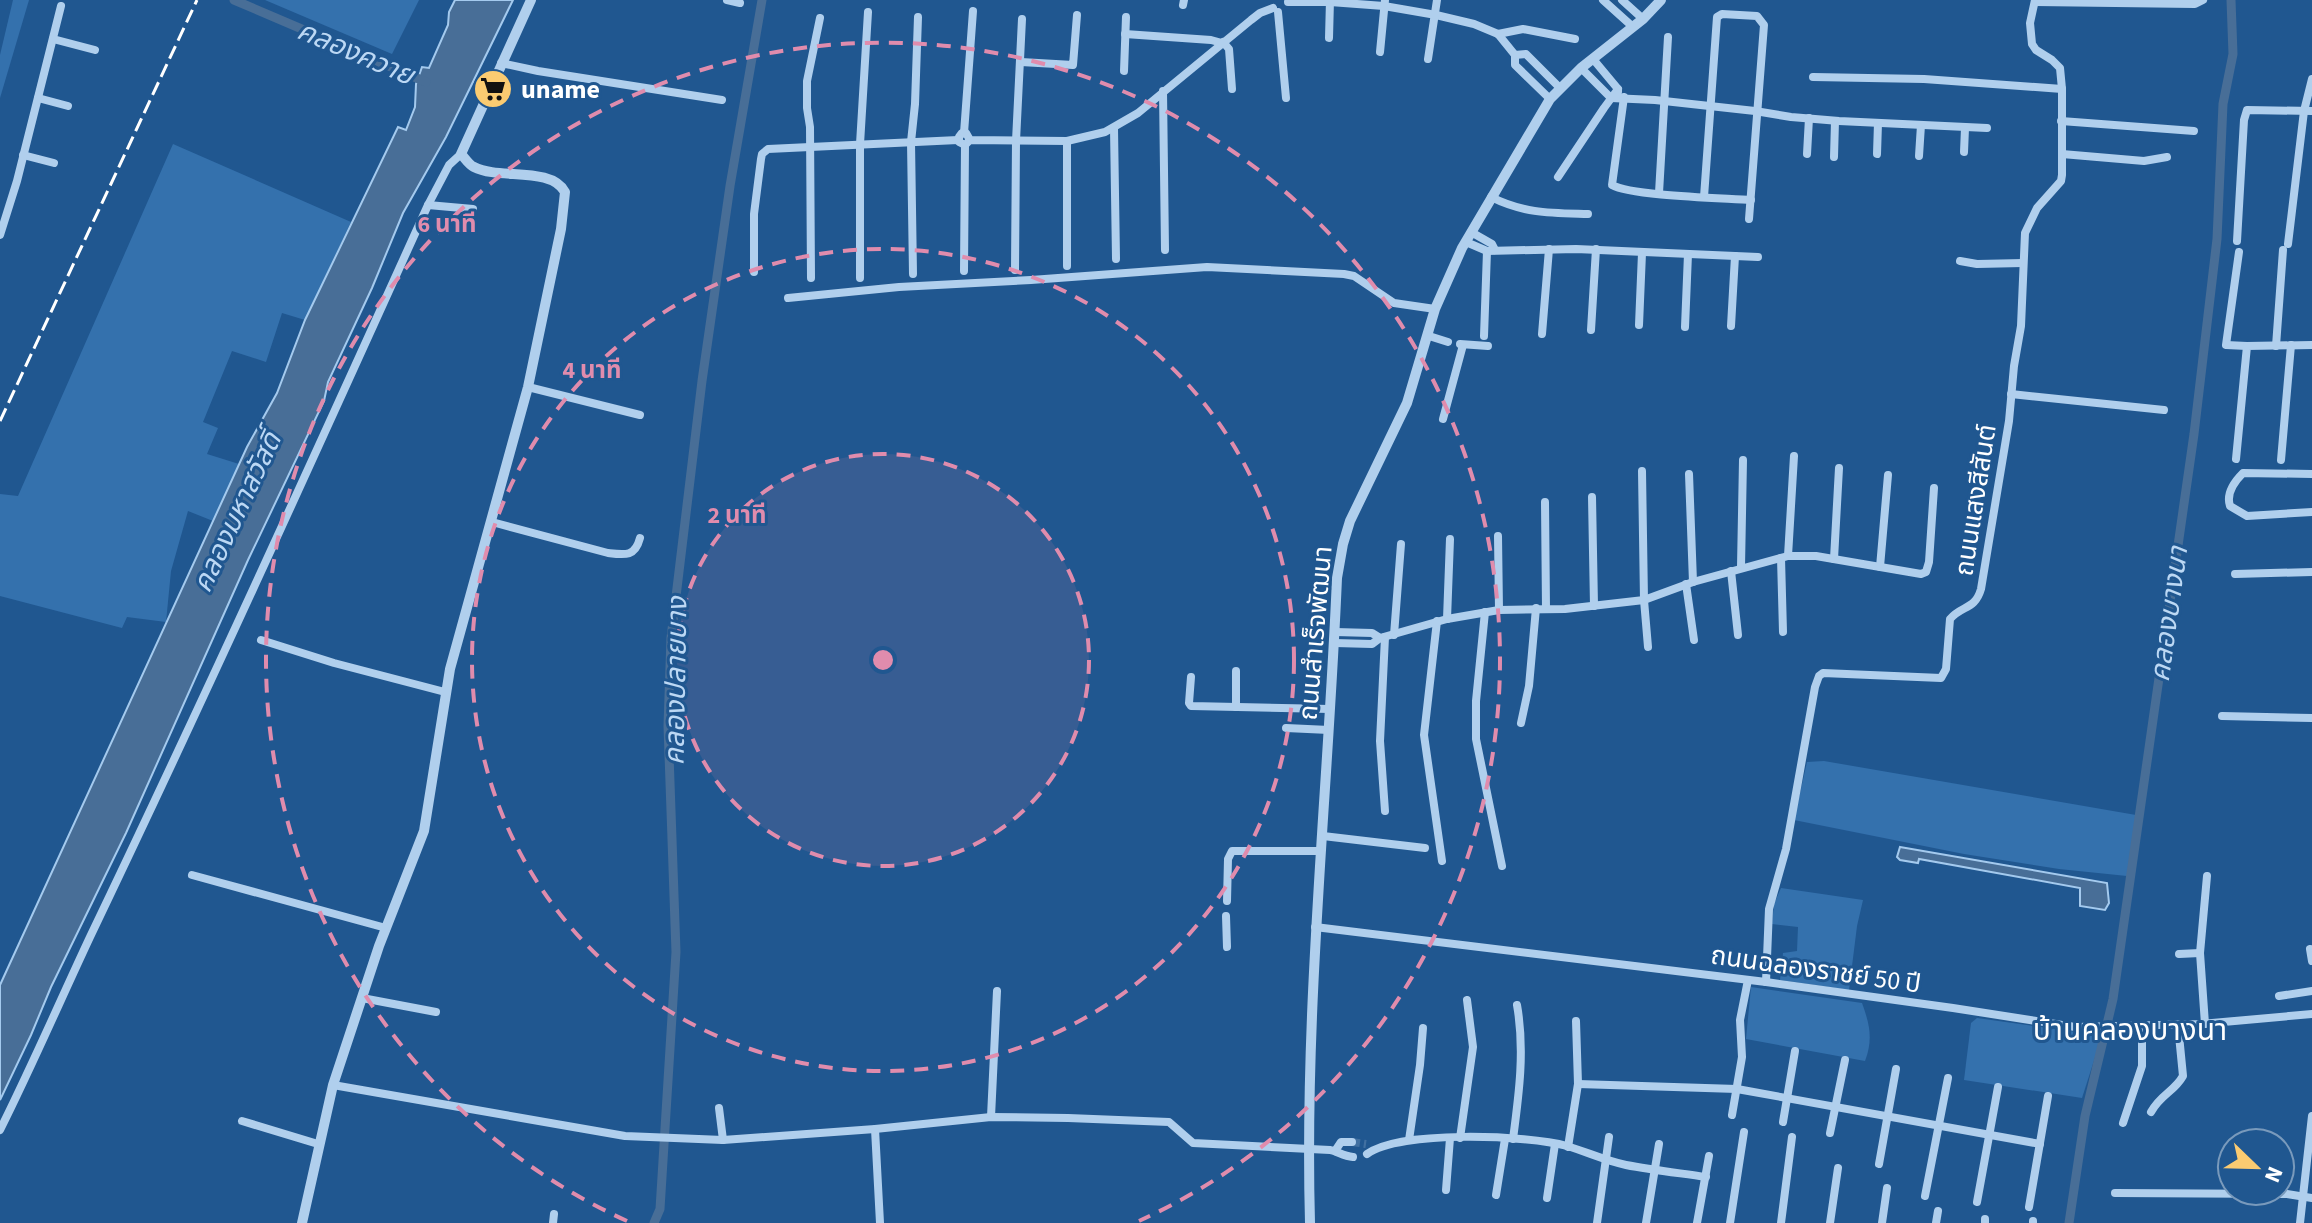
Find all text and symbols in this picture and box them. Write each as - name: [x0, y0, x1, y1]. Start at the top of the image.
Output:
- water label: คลองควาย: [291, 10, 422, 96]
- supermarket icon: uname: [472, 68, 514, 110]
- place label: uname: [521, 71, 600, 108]
- text: 6 นาที: [418, 207, 476, 242]
- text: 4 นาที: [563, 353, 621, 388]
- water label: คลองมหาสวัสดิ์: [182, 420, 294, 599]
- street label: ถนนแสงสีสันต์: [1945, 422, 2006, 579]
- text: 2 นาที: [708, 498, 766, 533]
- water label: คลองบางนา: [2140, 542, 2198, 684]
- street label: ถนนสำเร็จพัฒนา: [1289, 544, 1342, 722]
- water label: คลองปลายบาง: [655, 594, 698, 766]
- centre of rings: [869, 646, 897, 674]
- street label: ถนนฉลองราชย์ 50 ปี: [1708, 936, 1923, 1003]
- district label: บ้านคลองบางนา: [2033, 1009, 2227, 1052]
- north arrow: [2216, 1127, 2296, 1207]
- text: N: [2256, 1161, 2291, 1187]

